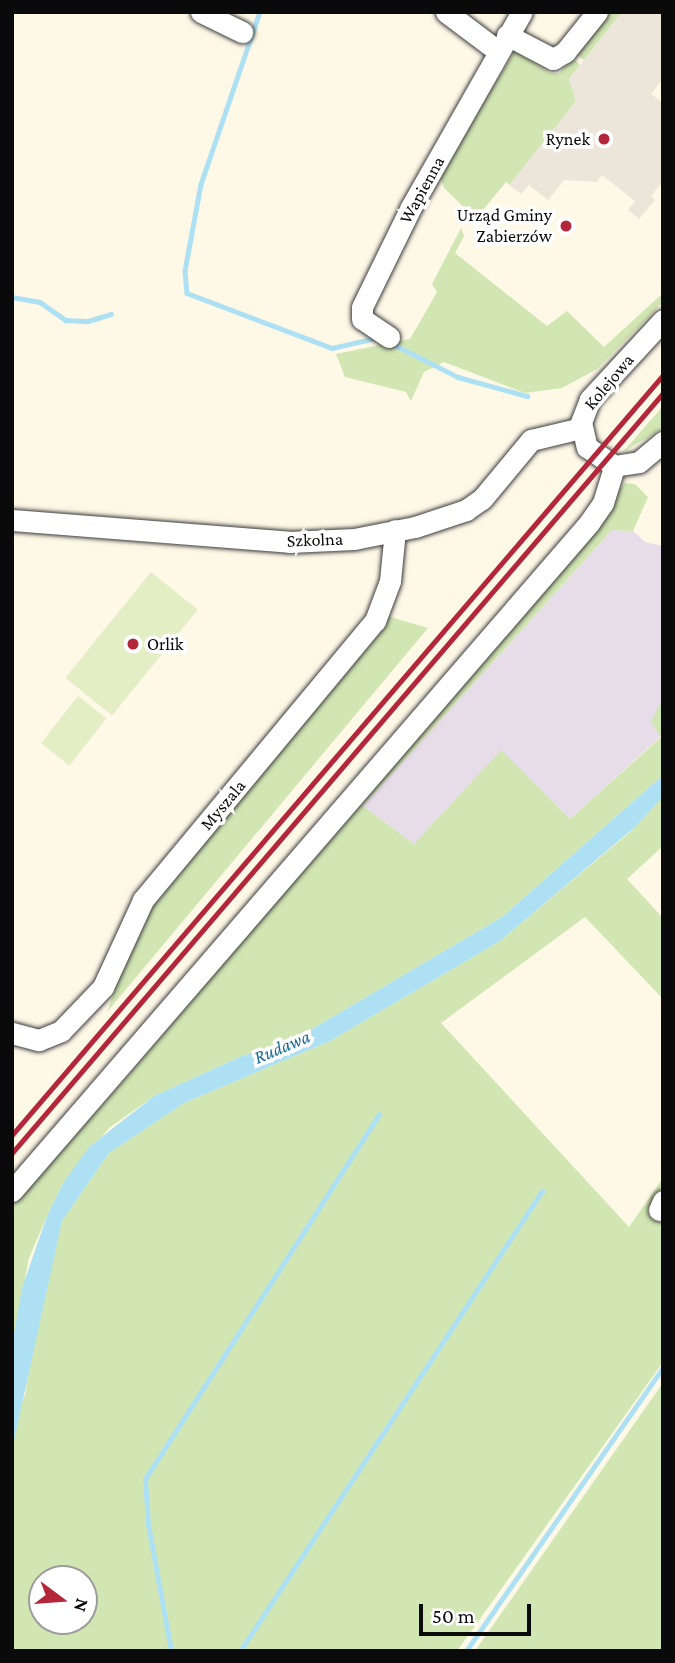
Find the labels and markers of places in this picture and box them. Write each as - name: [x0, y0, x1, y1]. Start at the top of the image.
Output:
- place label: Rynek: [546, 128, 590, 150]
- marker: Rynek: [596, 131, 612, 147]
- place label: Urząd Gminy Zabierzów: [457, 205, 552, 248]
- marker: Urząd Gminy Zabierzów: [558, 218, 574, 234]
- place label: Orlik: [147, 633, 183, 655]
- marker: Orlik: [125, 636, 141, 652]

